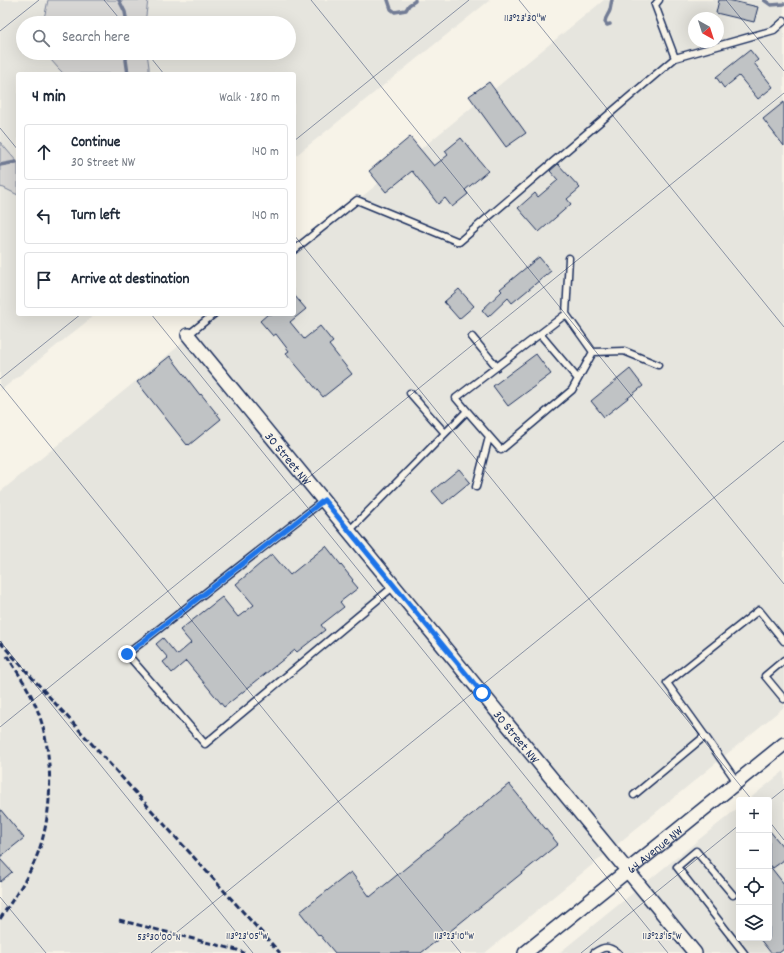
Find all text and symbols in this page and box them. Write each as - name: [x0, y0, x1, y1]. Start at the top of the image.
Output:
- text: 113°23'30"W: [504, 12, 546, 26]
- north arrow: [688, 12, 724, 48]
- search box: [16, 16, 296, 60]
- icon: search: [30, 27, 52, 49]
- text: Search here: [62, 27, 130, 49]
- text: 4 min: [32, 86, 66, 110]
- text: Walk · 280 m: [219, 89, 280, 108]
- text: Continue: [71, 132, 120, 154]
- icon: ahead: [33, 141, 55, 163]
- text: 140 m: [252, 143, 279, 162]
- text: 30 Street NW: [71, 154, 135, 173]
- icon: left: [33, 205, 55, 227]
- text: Turn left: [71, 205, 120, 227]
- text: 140 m: [252, 207, 279, 226]
- icon: arrive: [33, 269, 55, 291]
- text: Arrive at destination: [71, 269, 189, 291]
- street label: 30 Street NW: [259, 429, 315, 491]
- route end: [118, 645, 136, 663]
- route start: [473, 684, 491, 702]
- street label: 30 Street NW: [487, 707, 543, 769]
- map controls: [736, 797, 772, 941]
- button: +: [736, 797, 772, 833]
- street label: 64 Avenue NW: [624, 822, 688, 879]
- button: −: [736, 833, 772, 869]
- button: locate: [736, 869, 772, 905]
- button: layers: [736, 905, 772, 941]
- text: 113°23'05"W: [226, 930, 268, 944]
- text: 113°23'10"W: [434, 930, 474, 944]
- text: 113°23'15"W: [643, 930, 682, 944]
- text: 53°30'00"N: [137, 931, 181, 945]

